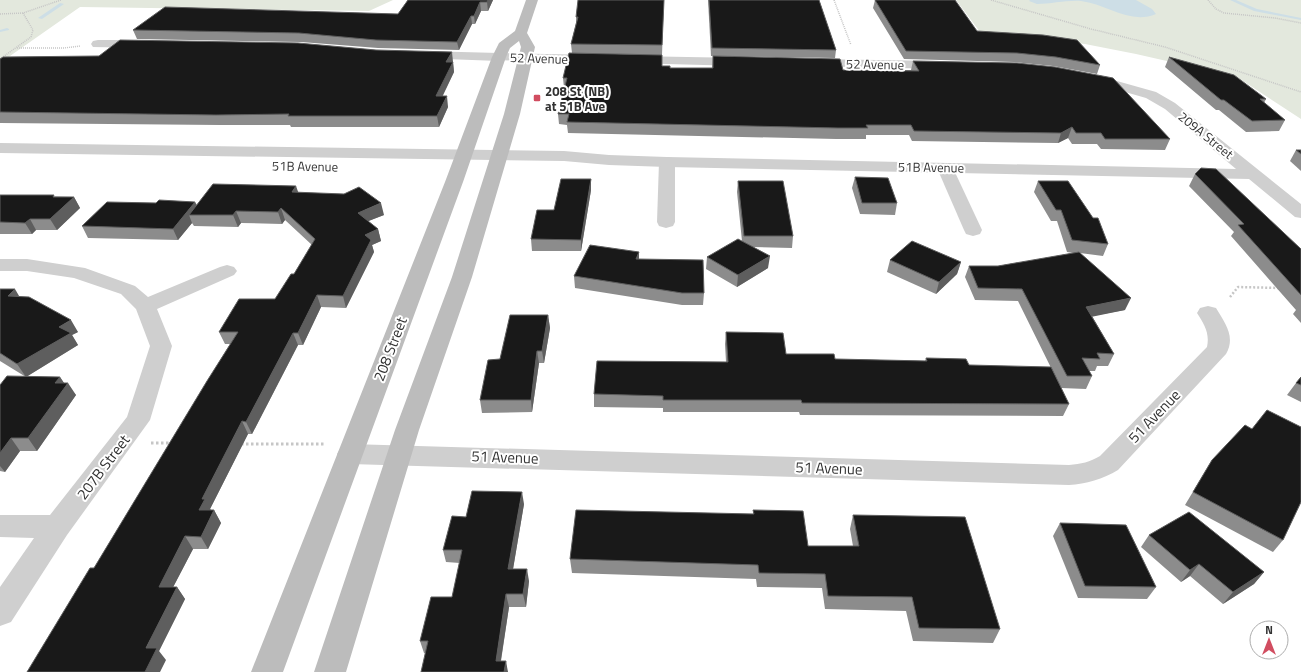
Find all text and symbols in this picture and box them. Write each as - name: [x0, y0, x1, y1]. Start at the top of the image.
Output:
- street label: 52 Avenue: [510, 47, 568, 69]
- street label: 52 Avenue: [846, 53, 904, 75]
- place label: 208 St (NB) at 51B Ave: [545, 81, 609, 116]
- marker: 208 St (NB) at 51B Ave: [532, 93, 542, 103]
- street label: 209A Street: [1174, 106, 1238, 164]
- street label: 51B Avenue: [272, 155, 338, 177]
- street label: 51B Avenue: [898, 156, 964, 178]
- street label: 208 Street: [367, 313, 413, 384]
- street label: 51 Avenue: [1122, 384, 1186, 448]
- street label: 207B Street: [71, 429, 136, 504]
- street label: 51 Avenue: [471, 444, 539, 470]
- street label: 51 Avenue: [795, 455, 863, 481]
- north arrow: [1249, 620, 1289, 660]
- text: N: [1265, 622, 1273, 638]

